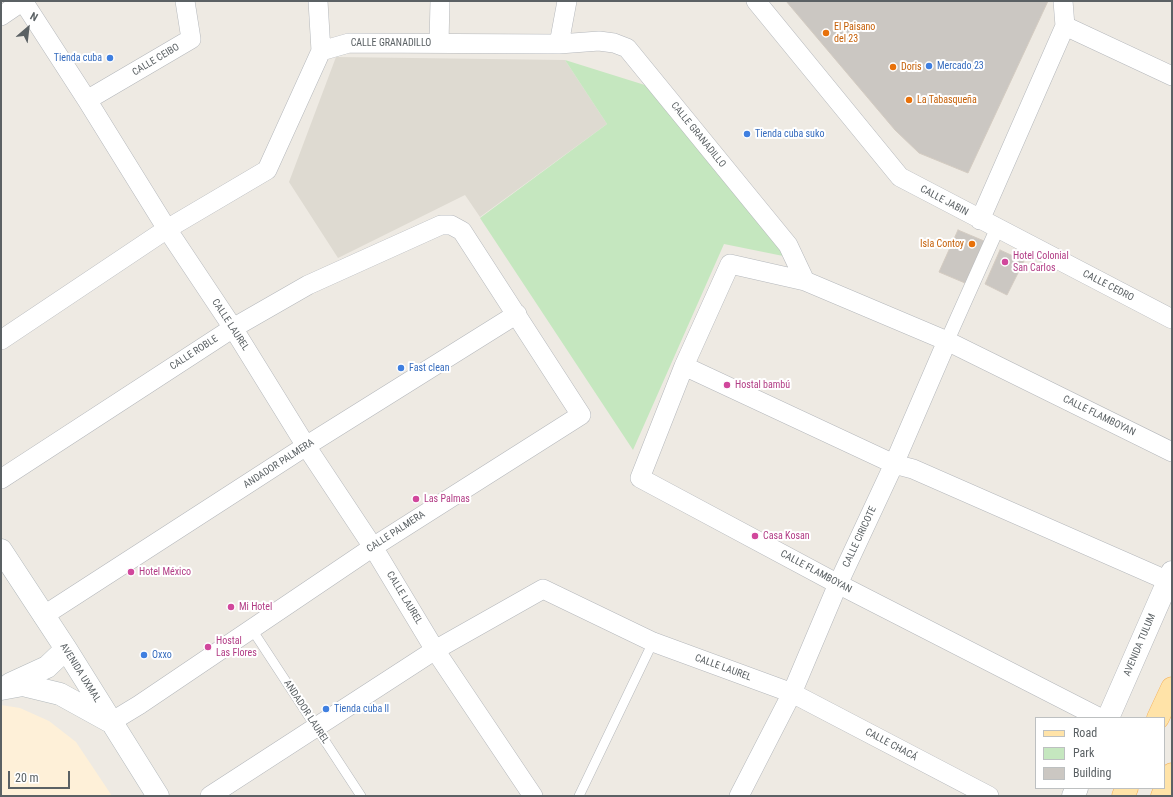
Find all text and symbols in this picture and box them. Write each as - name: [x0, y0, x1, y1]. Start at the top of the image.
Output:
- north arrow: [8, 8, 48, 48]
- text: N: [28, 10, 40, 24]
- place label: El Paisano del 23: [834, 21, 875, 44]
- marker: El Paisano del 23: [821, 28, 831, 38]
- street label: CALLE GRANADILLO: [351, 37, 431, 49]
- street label: CALLE CEIBO: [130, 41, 182, 79]
- place label: Tienda cuba: [54, 52, 102, 64]
- marker: Tienda cuba: [105, 53, 115, 63]
- place label: Mercado 23: [937, 60, 984, 72]
- place label: Doris: [901, 61, 922, 73]
- marker: Mercado 23: [924, 61, 934, 71]
- marker: Doris: [888, 62, 898, 72]
- place label: La Tabasqueña: [917, 94, 977, 106]
- marker: La Tabasqueña: [904, 95, 914, 105]
- street label: CALLE GRANADILLO: [668, 100, 728, 170]
- place label: Tienda cuba suko: [755, 128, 824, 140]
- marker: Tienda cuba suko: [742, 129, 752, 139]
- street label: CALLE JABIN: [918, 183, 970, 219]
- place label: Isla Contoy: [920, 238, 964, 250]
- marker: Isla Contoy: [967, 239, 977, 249]
- place label: Hotel Colonial San Carlos: [1013, 250, 1069, 274]
- marker: Hotel Colonial San Carlos: [1000, 257, 1010, 267]
- street label: CALLE CEDRO: [1080, 268, 1136, 304]
- street label: CALLE LAUREL: [209, 297, 251, 353]
- street label: CALLE ROBLE: [168, 333, 220, 373]
- place label: Fast clean: [409, 362, 449, 374]
- marker: Fast clean: [396, 363, 406, 373]
- place label: Hostal bambú: [735, 379, 790, 391]
- marker: Hostal bambú: [722, 380, 732, 390]
- street label: CALLE FLAMBOYAN: [1061, 393, 1137, 439]
- street label: ANDADOR PALMERA: [241, 437, 317, 491]
- place label: Las Palmas: [424, 493, 470, 505]
- marker: Las Palmas: [411, 494, 421, 504]
- street label: CALLE CIRICOTE: [841, 505, 879, 569]
- street label: CALLE PALMERA: [365, 509, 427, 555]
- place label: Casa Kosan: [763, 530, 810, 542]
- marker: Casa Kosan: [750, 531, 760, 541]
- street label: CALLE FLAMBOYAN: [778, 548, 854, 596]
- place label: Hotel México: [139, 566, 191, 578]
- marker: Hotel México: [126, 567, 136, 577]
- street label: CALLE LAUREL: [384, 569, 424, 627]
- place label: Mi Hotel: [239, 601, 272, 613]
- marker: Mi Hotel: [226, 602, 236, 612]
- street label: AVENIDA TULUM: [1121, 612, 1159, 678]
- place label: Hostal Las Flores: [216, 635, 257, 658]
- street label: AVENIDA UXMAL: [57, 641, 103, 705]
- marker: Hostal Las Flores: [203, 642, 213, 652]
- place label: Oxxo: [152, 649, 172, 661]
- marker: Oxxo: [139, 650, 149, 660]
- street label: CALLE LAUREL: [693, 652, 753, 684]
- street label: ANDADOR LAUREL: [281, 678, 331, 746]
- place label: Tienda cuba ll: [334, 703, 389, 715]
- marker: Tienda cuba ll: [321, 704, 331, 714]
- legend: [1035, 717, 1165, 789]
- street label: CALLE CHACÁ: [863, 726, 919, 764]
- text: Road: [1073, 726, 1097, 740]
- text: Park: [1073, 746, 1094, 760]
- scale bar: [10, 763, 72, 789]
- text: Building: [1073, 766, 1111, 780]
- text: 20 m: [15, 771, 39, 785]

